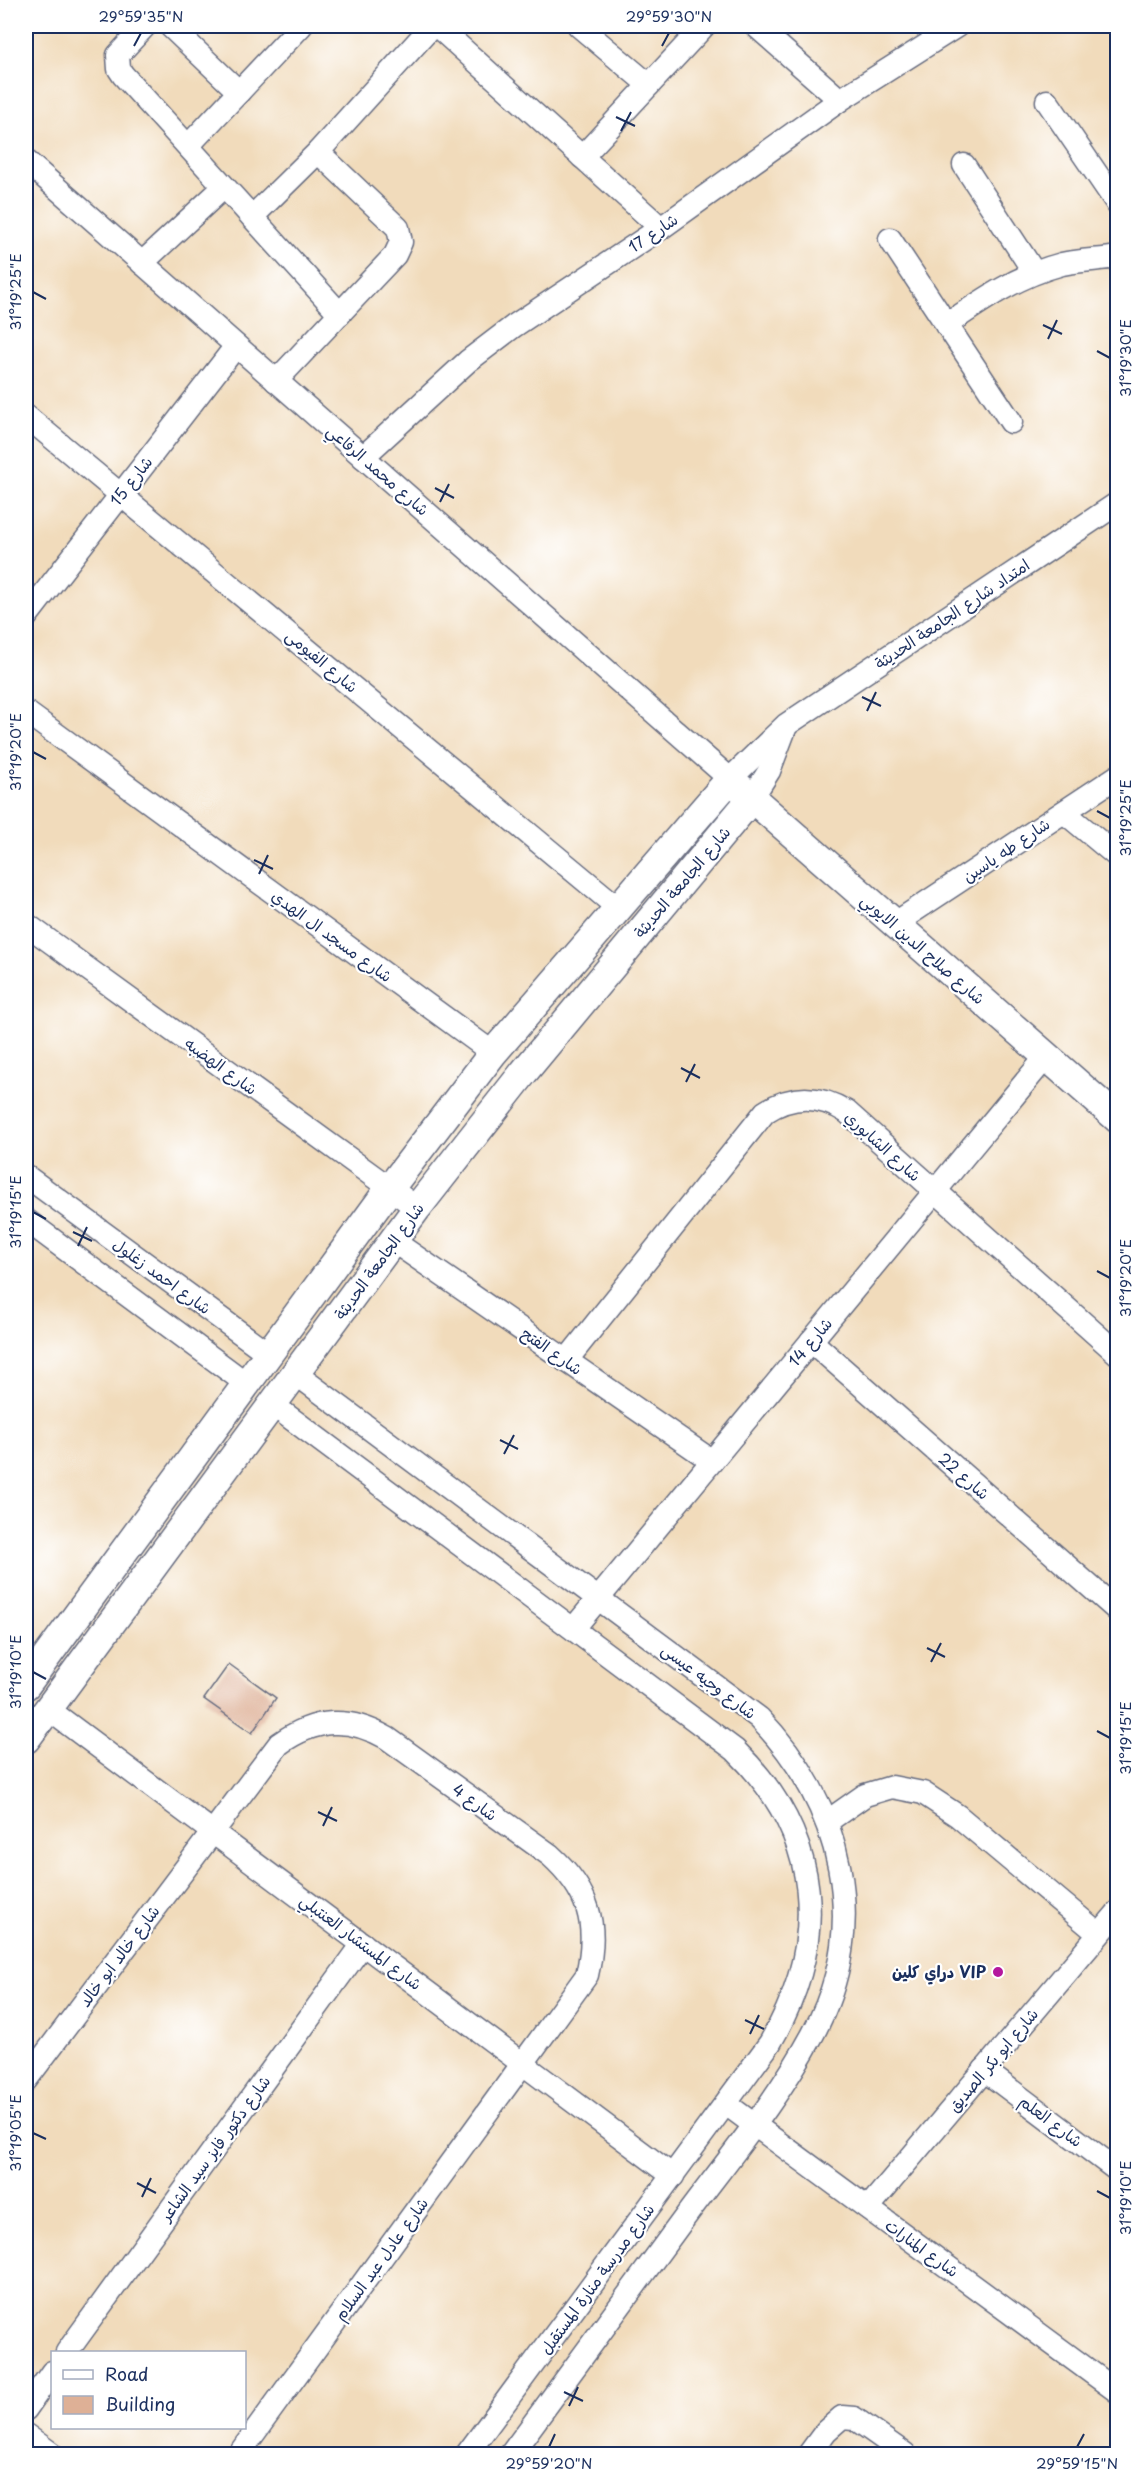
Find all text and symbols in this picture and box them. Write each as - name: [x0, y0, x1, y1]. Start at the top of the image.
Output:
- text: 29°59'35"N: [98, 4, 184, 27]
- text: 29°59'30"N: [626, 4, 712, 27]
- street label: شارع 17: [623, 207, 683, 258]
- text: 31°19'25"E: [3, 253, 26, 331]
- text: 31°19'30"E: [1113, 319, 1136, 397]
- street label: شارع محمد الرفاعي: [320, 418, 435, 523]
- street label: شارع 15: [103, 450, 158, 511]
- street label: امتداد شارع الجامعة الحديثة: [869, 552, 1034, 675]
- street label: شارع الفيومى: [281, 623, 364, 698]
- text: 31°19'20"E: [3, 713, 26, 791]
- text: 31°19'25"E: [1113, 779, 1136, 857]
- street label: شارع طه ياسين: [957, 811, 1055, 888]
- street label: شارع الجامعة الحديثة: [627, 820, 736, 943]
- street label: شارع مسجد ال الهدي: [267, 883, 398, 988]
- street label: شارع صلاح الدين الايوبي: [854, 887, 991, 1012]
- street label: شارع الهضبه: [180, 1031, 263, 1101]
- street label: شارع الشابوري: [839, 1104, 927, 1187]
- text: 31°19'15"E: [3, 1175, 26, 1249]
- street label: شارع الجامعة الحديثة: [327, 1197, 430, 1325]
- street label: شارع احمد زغلول: [108, 1231, 217, 1320]
- text: 31°19'20"E: [1113, 1239, 1136, 1317]
- street label: شارع 14: [782, 1312, 838, 1372]
- street label: شارع الفتح: [516, 1320, 588, 1381]
- street label: شارع 22: [933, 1446, 996, 1505]
- text: 31°19'10"E: [3, 1635, 26, 1709]
- street label: شارع وجيه عيسى: [657, 1637, 762, 1725]
- text: 31°19'15"E: [1113, 1701, 1136, 1775]
- street label: شارع 4: [448, 1777, 503, 1827]
- street label: شارع المستشار العنتبلي: [293, 1887, 427, 1998]
- street label: شارع خالد ابو خالد: [72, 1900, 165, 2012]
- place label: دراي كلين VIP: [892, 1959, 987, 1985]
- marker: دراي كلين VIP: [991, 1965, 1005, 1979]
- street label: شارع ابو بكر الصديق: [941, 2002, 1044, 2117]
- street label: شارع دكتور فايز سيد الشاعر: [152, 2070, 276, 2227]
- street label: شارع العلم: [1014, 2088, 1088, 2154]
- text: 31°19'05"E: [3, 2094, 26, 2172]
- text: 31°19'10"E: [1113, 2161, 1136, 2235]
- street label: شارع عادل عبد السلام: [327, 2192, 435, 2326]
- street label: شارع مدرسة منارة المستقبل: [533, 2198, 660, 2359]
- street label: شارع المنارات: [880, 2212, 964, 2283]
- legend: [51, 2351, 246, 2429]
- text: Road: [105, 2360, 149, 2387]
- text: Building: [105, 2390, 175, 2417]
- text: 29°59'20"N: [505, 2451, 593, 2474]
- text: 29°59'15"N: [1036, 2451, 1118, 2474]

